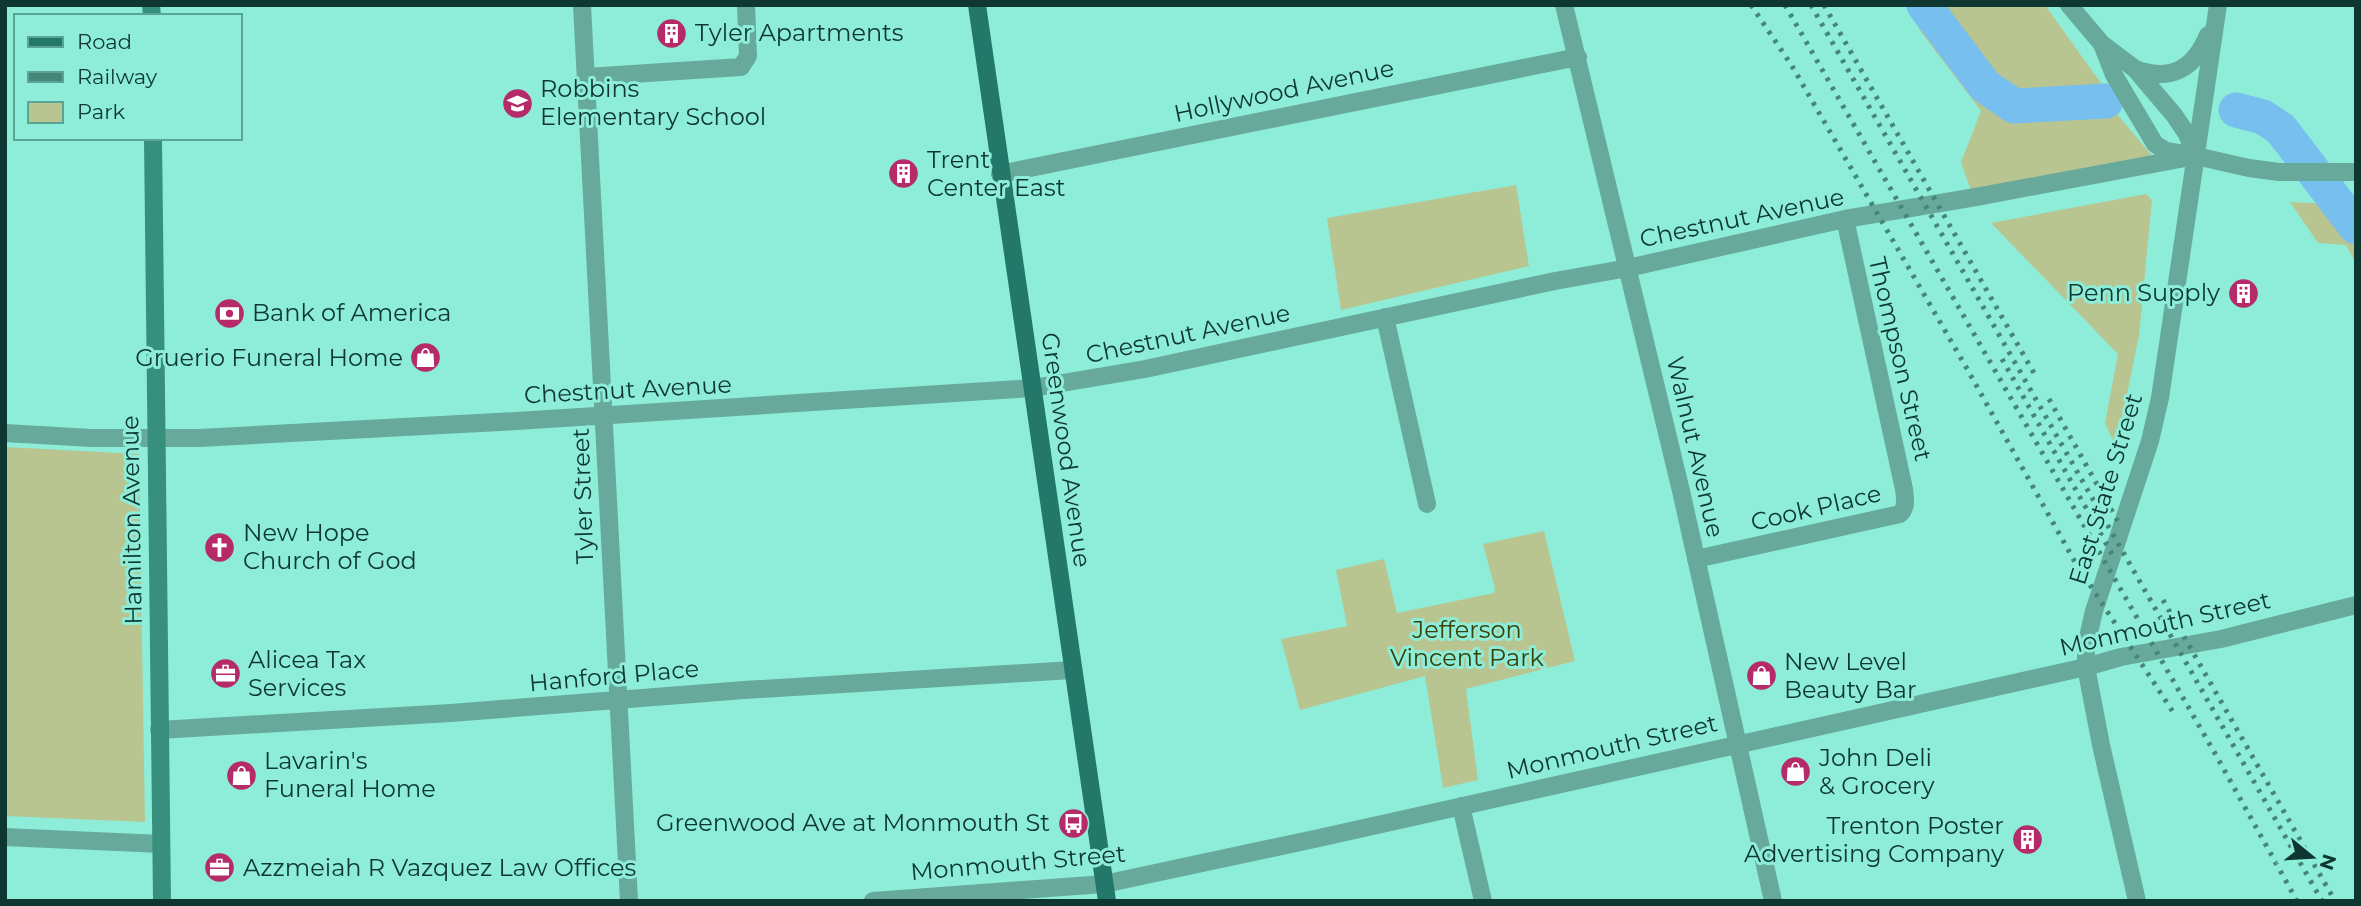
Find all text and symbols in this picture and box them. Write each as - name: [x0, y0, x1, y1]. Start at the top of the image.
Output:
- legend: [14, 14, 242, 140]
- building icon: Tyler Apartments: [655, 16, 689, 50]
- place label: Tyler Apartments: [695, 18, 904, 47]
- text: Road: [77, 29, 132, 54]
- street label: Hollywood Avenue: [1171, 53, 1397, 128]
- text: Railway: [77, 64, 158, 89]
- place label: Robbins Elementary School: [540, 74, 766, 131]
- school or university icon: Robbins Elementary School: [500, 86, 534, 120]
- text: Park: [77, 99, 125, 124]
- place label: Trent Center East: [927, 145, 1066, 202]
- building icon: Trent Center East: [887, 157, 921, 191]
- street label: Chestnut Avenue: [1637, 182, 1847, 253]
- street label: Thompson Street: [1863, 254, 1938, 464]
- building icon: Penn Supply: [2226, 276, 2260, 310]
- place label: Penn Supply: [2067, 278, 2220, 307]
- bank icon: Bank of America: [212, 296, 246, 330]
- place label: Bank of America: [252, 298, 451, 327]
- street label: Chestnut Avenue: [1083, 298, 1293, 369]
- street label: Greenwood Avenue: [1036, 331, 1097, 569]
- shop icon: Gruerio Funeral Home: [409, 341, 443, 375]
- place label: Gruerio Funeral Home: [135, 343, 403, 372]
- street label: Walnut Avenue: [1661, 354, 1730, 540]
- street label: Chestnut Avenue: [523, 370, 733, 409]
- street label: East State Street: [2063, 389, 2148, 588]
- street label: Hamilton Avenue: [115, 415, 148, 625]
- street label: Tyler Street: [566, 427, 599, 565]
- street label: Cook Place: [1748, 478, 1884, 537]
- place label: New Hope Church of God: [243, 518, 417, 575]
- church icon: New Hope Church of God: [203, 530, 237, 564]
- street label: Monmouth Street: [2057, 585, 2273, 662]
- park label: Jefferson Vincent Park: [1390, 615, 1545, 672]
- place label: Alicea Tax Services: [248, 645, 366, 702]
- place label: New Level Beauty Bar: [1784, 647, 1917, 704]
- street label: Hanford Place: [528, 654, 700, 697]
- office icon: Alicea Tax Services: [208, 657, 242, 691]
- shop icon: New Level Beauty Bar: [1744, 659, 1778, 693]
- street label: Monmouth Street: [1504, 708, 1720, 785]
- place label: John Deli & Grocery: [1818, 743, 1935, 800]
- place label: Lavarin's Funeral Home: [264, 746, 436, 803]
- shop icon: John Deli & Grocery: [1779, 755, 1813, 789]
- shop icon: Lavarin's Funeral Home: [224, 758, 258, 792]
- bus stop icon: Greenwood Ave at Monmouth St: [1056, 806, 1090, 840]
- place label: Greenwood Ave at Monmouth St: [656, 808, 1050, 837]
- place label: Trenton Poster Advertising Company: [1744, 811, 2004, 868]
- north arrow: [2277, 822, 2347, 892]
- building icon: Trenton Poster Advertising Company: [2010, 823, 2044, 857]
- street label: Monmouth Street: [909, 839, 1127, 886]
- office icon: Azzmeiah R Vazquez Law Offices: [203, 851, 237, 885]
- text: N: [2314, 851, 2341, 873]
- place label: Azzmeiah R Vazquez Law Offices: [243, 853, 636, 882]

